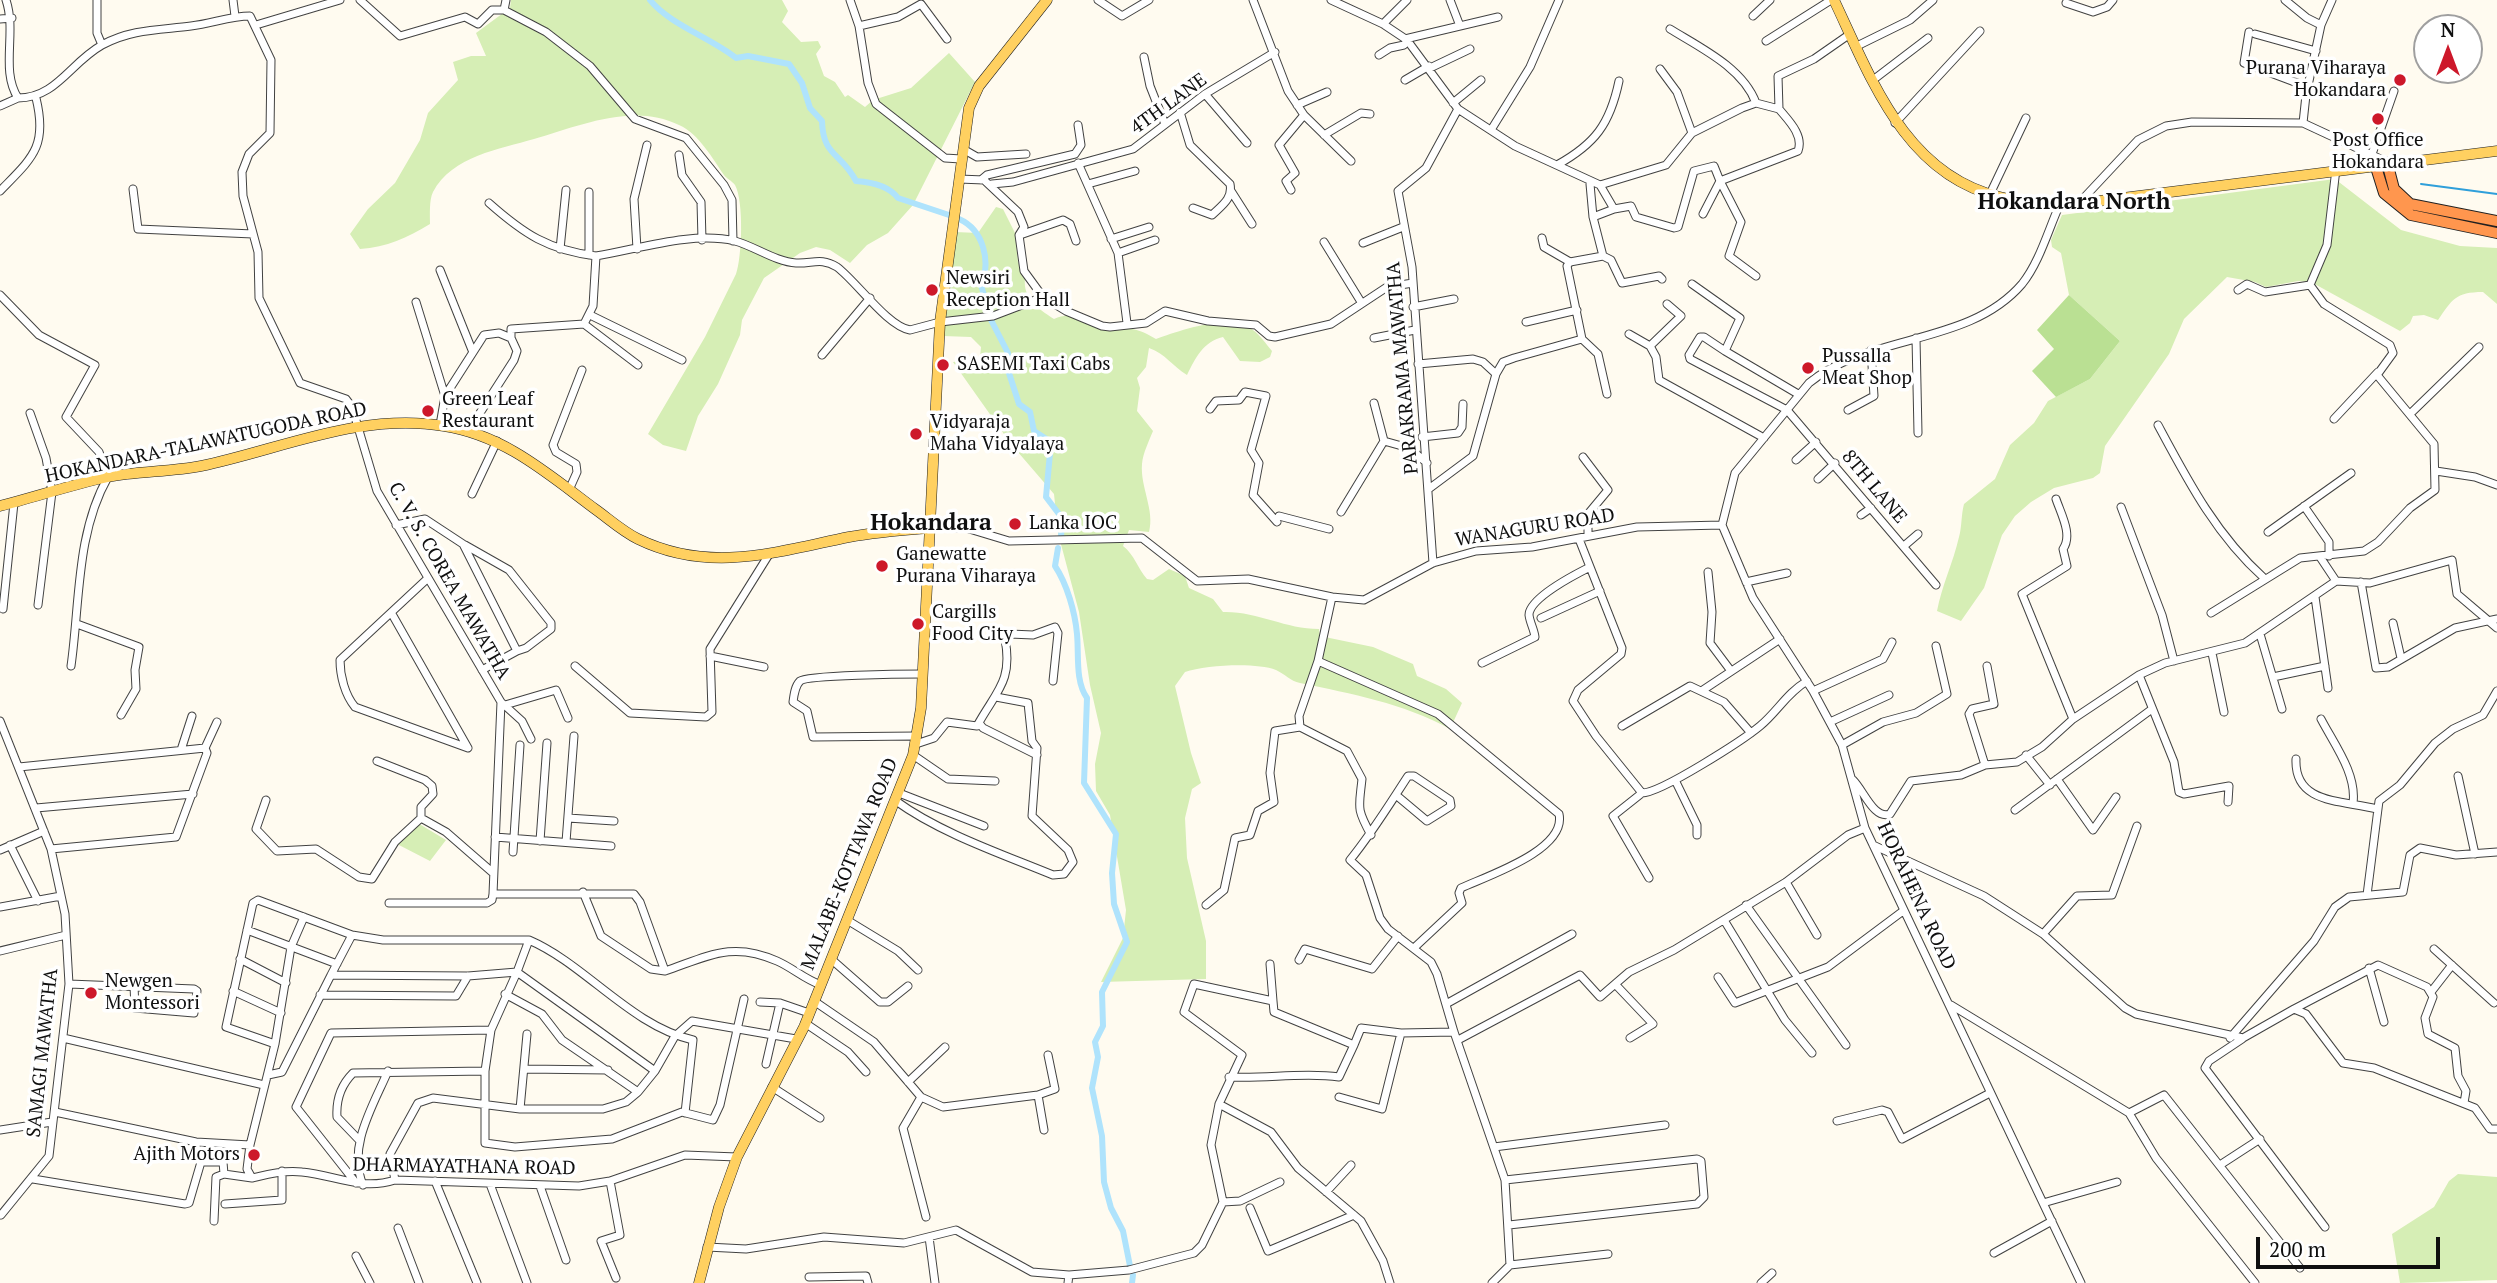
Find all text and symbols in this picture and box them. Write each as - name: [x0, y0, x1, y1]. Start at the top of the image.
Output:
- north arrow: [2413, 14, 2483, 84]
- text: N: [2441, 17, 2455, 42]
- place label: Purana Viharaya Hokandara: [2246, 58, 2386, 102]
- street label: 4TH LANE: [1126, 69, 1212, 139]
- marker: Purana Viharaya Hokandara: [2392, 72, 2408, 88]
- marker: Post Office Hokandara: [2370, 111, 2386, 127]
- place label: Post Office Hokandara: [2332, 130, 2424, 174]
- district label: Hokandara North: [1978, 188, 2170, 216]
- street label: PARAKRAMA MAWATHA: [1382, 261, 1424, 475]
- place label: Newsiri Reception Hall: [946, 268, 1070, 312]
- marker: Newsiri Reception Hall: [924, 282, 940, 298]
- place label: Pussalla Meat Shop: [1822, 346, 1912, 390]
- place label: SASEMI Taxi Cabs: [957, 354, 1111, 376]
- marker: SASEMI Taxi Cabs: [935, 357, 951, 373]
- marker: Pussalla Meat Shop: [1800, 360, 1816, 376]
- place label: Green Leaf Restaurant: [442, 389, 534, 433]
- street label: HOKANDARA-TALAWATUGODA ROAD: [43, 398, 369, 488]
- marker: Green Leaf Restaurant: [420, 403, 436, 419]
- place label: Vidyaraja Maha Vidyalaya: [930, 412, 1064, 456]
- marker: Vidyaraja Maha Vidyalaya: [908, 426, 924, 442]
- street label: 8TH LANE: [1837, 446, 1911, 528]
- street label: C. V. S. COREA MAWATHA: [383, 478, 515, 684]
- street label: WANAGURU ROAD: [1454, 504, 1616, 552]
- district label: Hokandara: [870, 509, 992, 537]
- place label: Lanka IOC: [1029, 513, 1117, 535]
- marker: Lanka IOC: [1007, 516, 1023, 532]
- place label: Ganewatte Purana Viharaya: [896, 544, 1036, 588]
- marker: Ganewatte Purana Viharaya: [874, 558, 890, 574]
- place label: Cargills Food City: [932, 602, 1013, 646]
- marker: Cargills Food City: [910, 616, 926, 632]
- street label: MALABE-KOTTAWA ROAD: [797, 755, 903, 973]
- street label: HORAHENA ROAD: [1872, 819, 1960, 973]
- street label: SAMAGI MAWATHA: [23, 967, 63, 1139]
- place label: Newgen Montessori: [105, 971, 200, 1015]
- marker: Newgen Montessori: [83, 985, 99, 1001]
- place label: Ajith Motors: [133, 1144, 240, 1166]
- marker: Ajith Motors: [246, 1147, 262, 1163]
- street label: DHARMAYATHANA ROAD: [352, 1154, 576, 1180]
- scale bar: [2259, 1224, 2443, 1268]
- text: 200 m: [2269, 1235, 2326, 1263]

